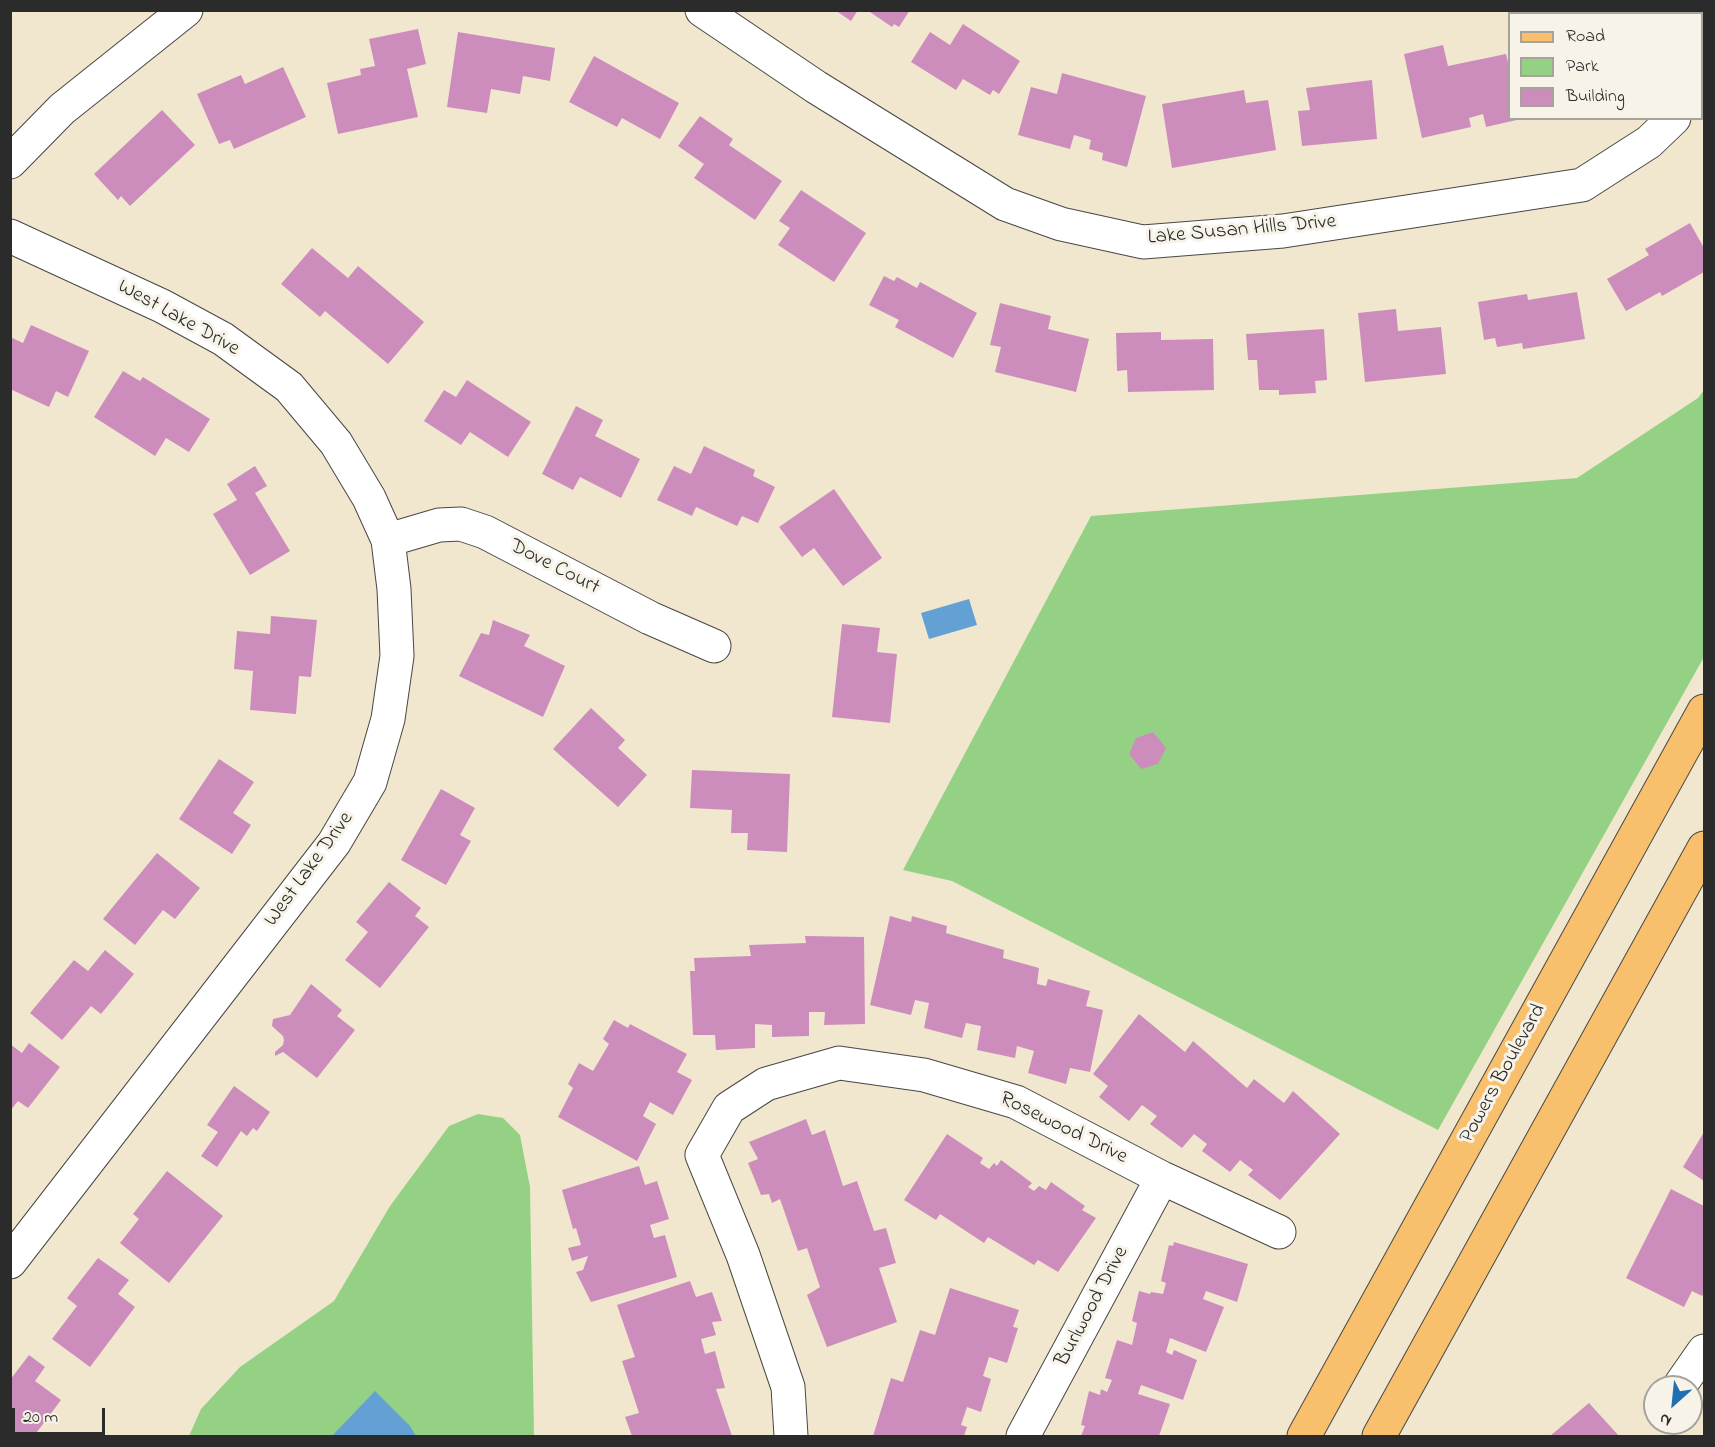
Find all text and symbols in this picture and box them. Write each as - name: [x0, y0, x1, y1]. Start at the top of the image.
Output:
- legend: [1508, 12, 1703, 120]
- text: Road: [1566, 24, 1605, 50]
- text: Park: [1566, 54, 1599, 80]
- text: Building: [1566, 84, 1625, 110]
- street label: Lake Susan Hills Drive: [1147, 210, 1337, 252]
- street label: West Lake Drive: [113, 275, 243, 363]
- street label: Dove Court: [505, 535, 603, 601]
- street label: West Lake Drive: [260, 808, 360, 932]
- street label: Powers Boulevard: [1455, 1000, 1553, 1148]
- street label: Rosewood Drive: [995, 1087, 1131, 1171]
- street label: Burlwood Drive: [1051, 1243, 1135, 1371]
- north arrow: [1643, 1375, 1703, 1435]
- scale bar: [15, 1396, 108, 1434]
- text: 20 m: [23, 1405, 58, 1431]
- text: N: [1655, 1406, 1676, 1432]

